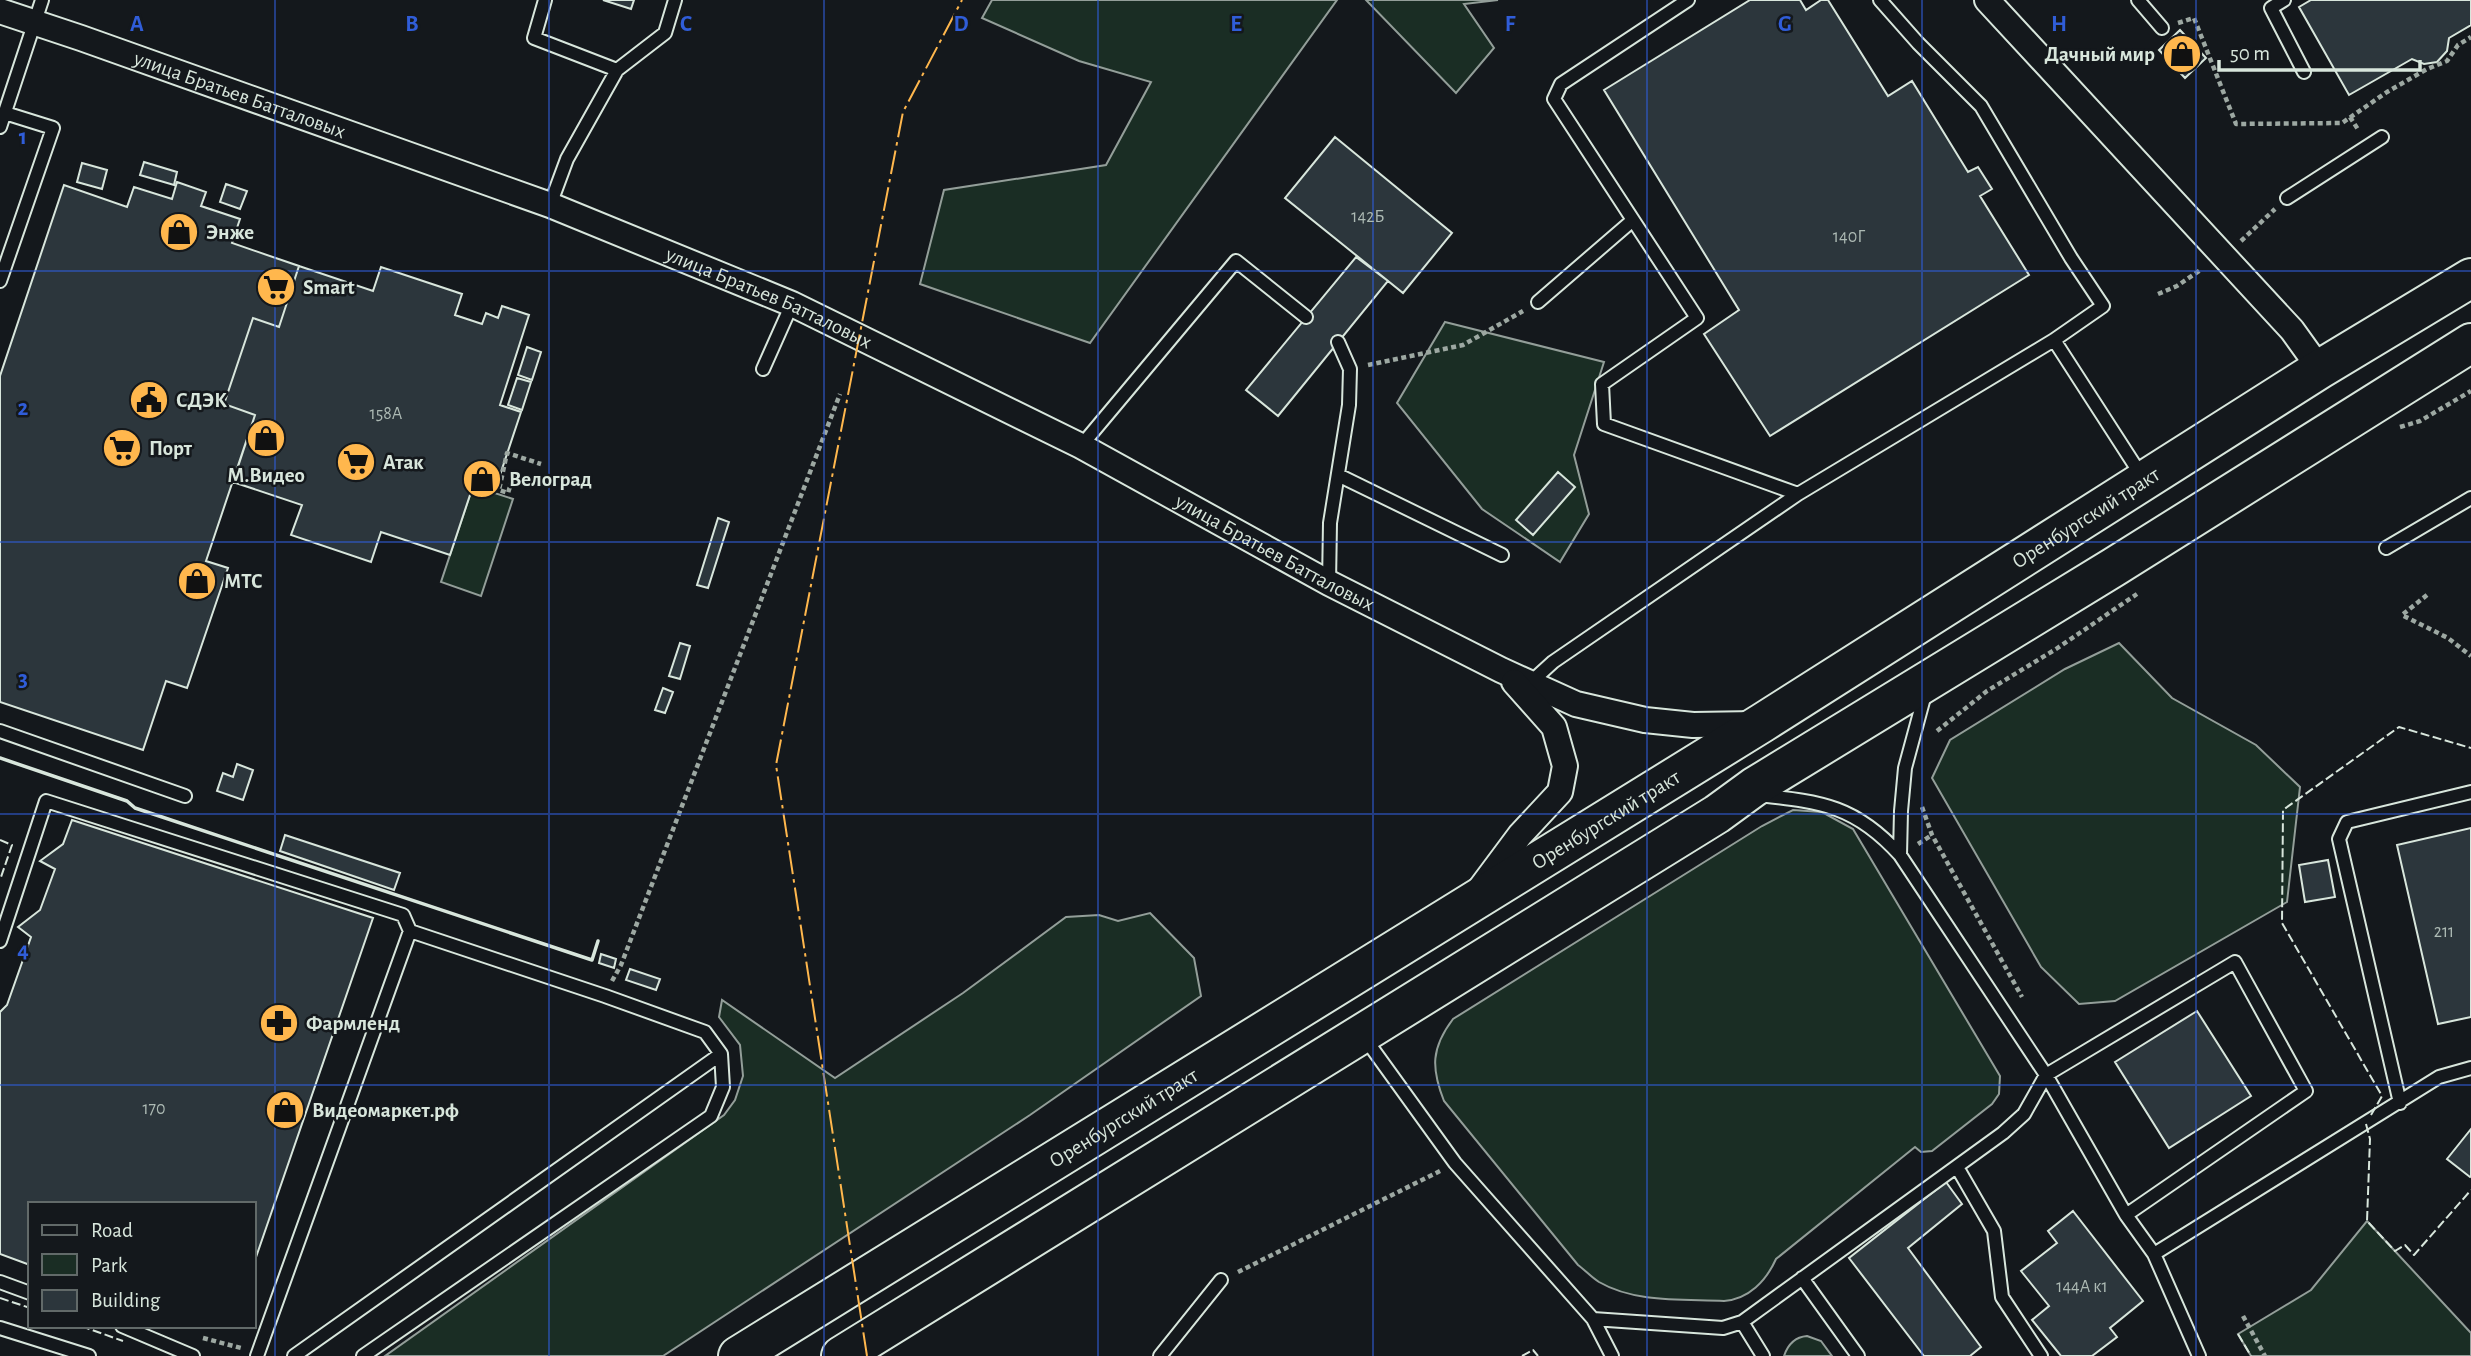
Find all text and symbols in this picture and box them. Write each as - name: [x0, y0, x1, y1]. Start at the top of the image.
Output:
- text: A: [130, 13, 144, 36]
- text: B: [405, 13, 419, 36]
- text: C: [680, 13, 692, 36]
- text: D: [953, 13, 969, 36]
- text: E: [1230, 13, 1242, 36]
- text: F: [1505, 13, 1516, 36]
- text: G: [1778, 13, 1792, 36]
- text: H: [2051, 13, 2067, 36]
- scale bar: [2219, 28, 2420, 72]
- shop icon: Дачный мир: [2161, 33, 2203, 75]
- text: 50 m: [2230, 43, 2270, 64]
- place label: Дачный мир: [2044, 44, 2155, 65]
- street label: улица Братьев Батталовых: [130, 47, 348, 142]
- text: 1: [19, 126, 27, 149]
- house number: 142Б: [1351, 208, 1385, 226]
- shop icon: Энже: [158, 211, 200, 253]
- place label: Энже: [206, 222, 254, 243]
- house number: 140Г: [1833, 228, 1865, 246]
- street label: улица Братьев Батталовых: [662, 243, 875, 353]
- supermarket icon: Smart: [255, 266, 297, 308]
- place label: Smart: [303, 277, 355, 298]
- public building icon: СДЭК: [128, 379, 170, 421]
- place label: СДЭК: [176, 390, 227, 411]
- text: 2: [18, 397, 29, 420]
- house number: 158А: [370, 405, 403, 423]
- shop icon: М.Видео: [245, 417, 287, 459]
- supermarket icon: Порт: [101, 427, 143, 469]
- place label: Порт: [149, 438, 193, 459]
- supermarket icon: Атак: [335, 441, 377, 483]
- place label: Атак: [383, 452, 424, 473]
- shop icon: Велоград: [461, 458, 503, 500]
- street label: Оренбургский тракт: [2008, 463, 2164, 573]
- place label: М.Видео: [227, 465, 305, 486]
- place label: Велоград: [509, 469, 592, 490]
- street label: улица Братьев Батталовых: [1171, 490, 1378, 615]
- shop icon: МТС: [176, 560, 218, 602]
- place label: МТС: [224, 571, 263, 592]
- text: 3: [18, 668, 28, 691]
- street label: Оренбургский тракт: [1528, 766, 1684, 874]
- house number: 211: [2434, 923, 2454, 941]
- text: 4: [17, 939, 29, 962]
- pharmacy icon: Фармленд: [258, 1002, 300, 1044]
- place label: Фармленд: [306, 1013, 400, 1034]
- street label: Оренбургский тракт: [1046, 1064, 1202, 1172]
- shop icon: Видеомаркет.рф: [264, 1089, 306, 1131]
- house number: 170: [142, 1100, 166, 1118]
- place label: Видеомаркет.рф: [312, 1100, 459, 1121]
- legend: [28, 1202, 256, 1328]
- text: Road: [91, 1220, 133, 1241]
- text: Park: [91, 1255, 128, 1276]
- house number: 144А к1: [2056, 1278, 2108, 1296]
- text: Building: [91, 1290, 161, 1311]

